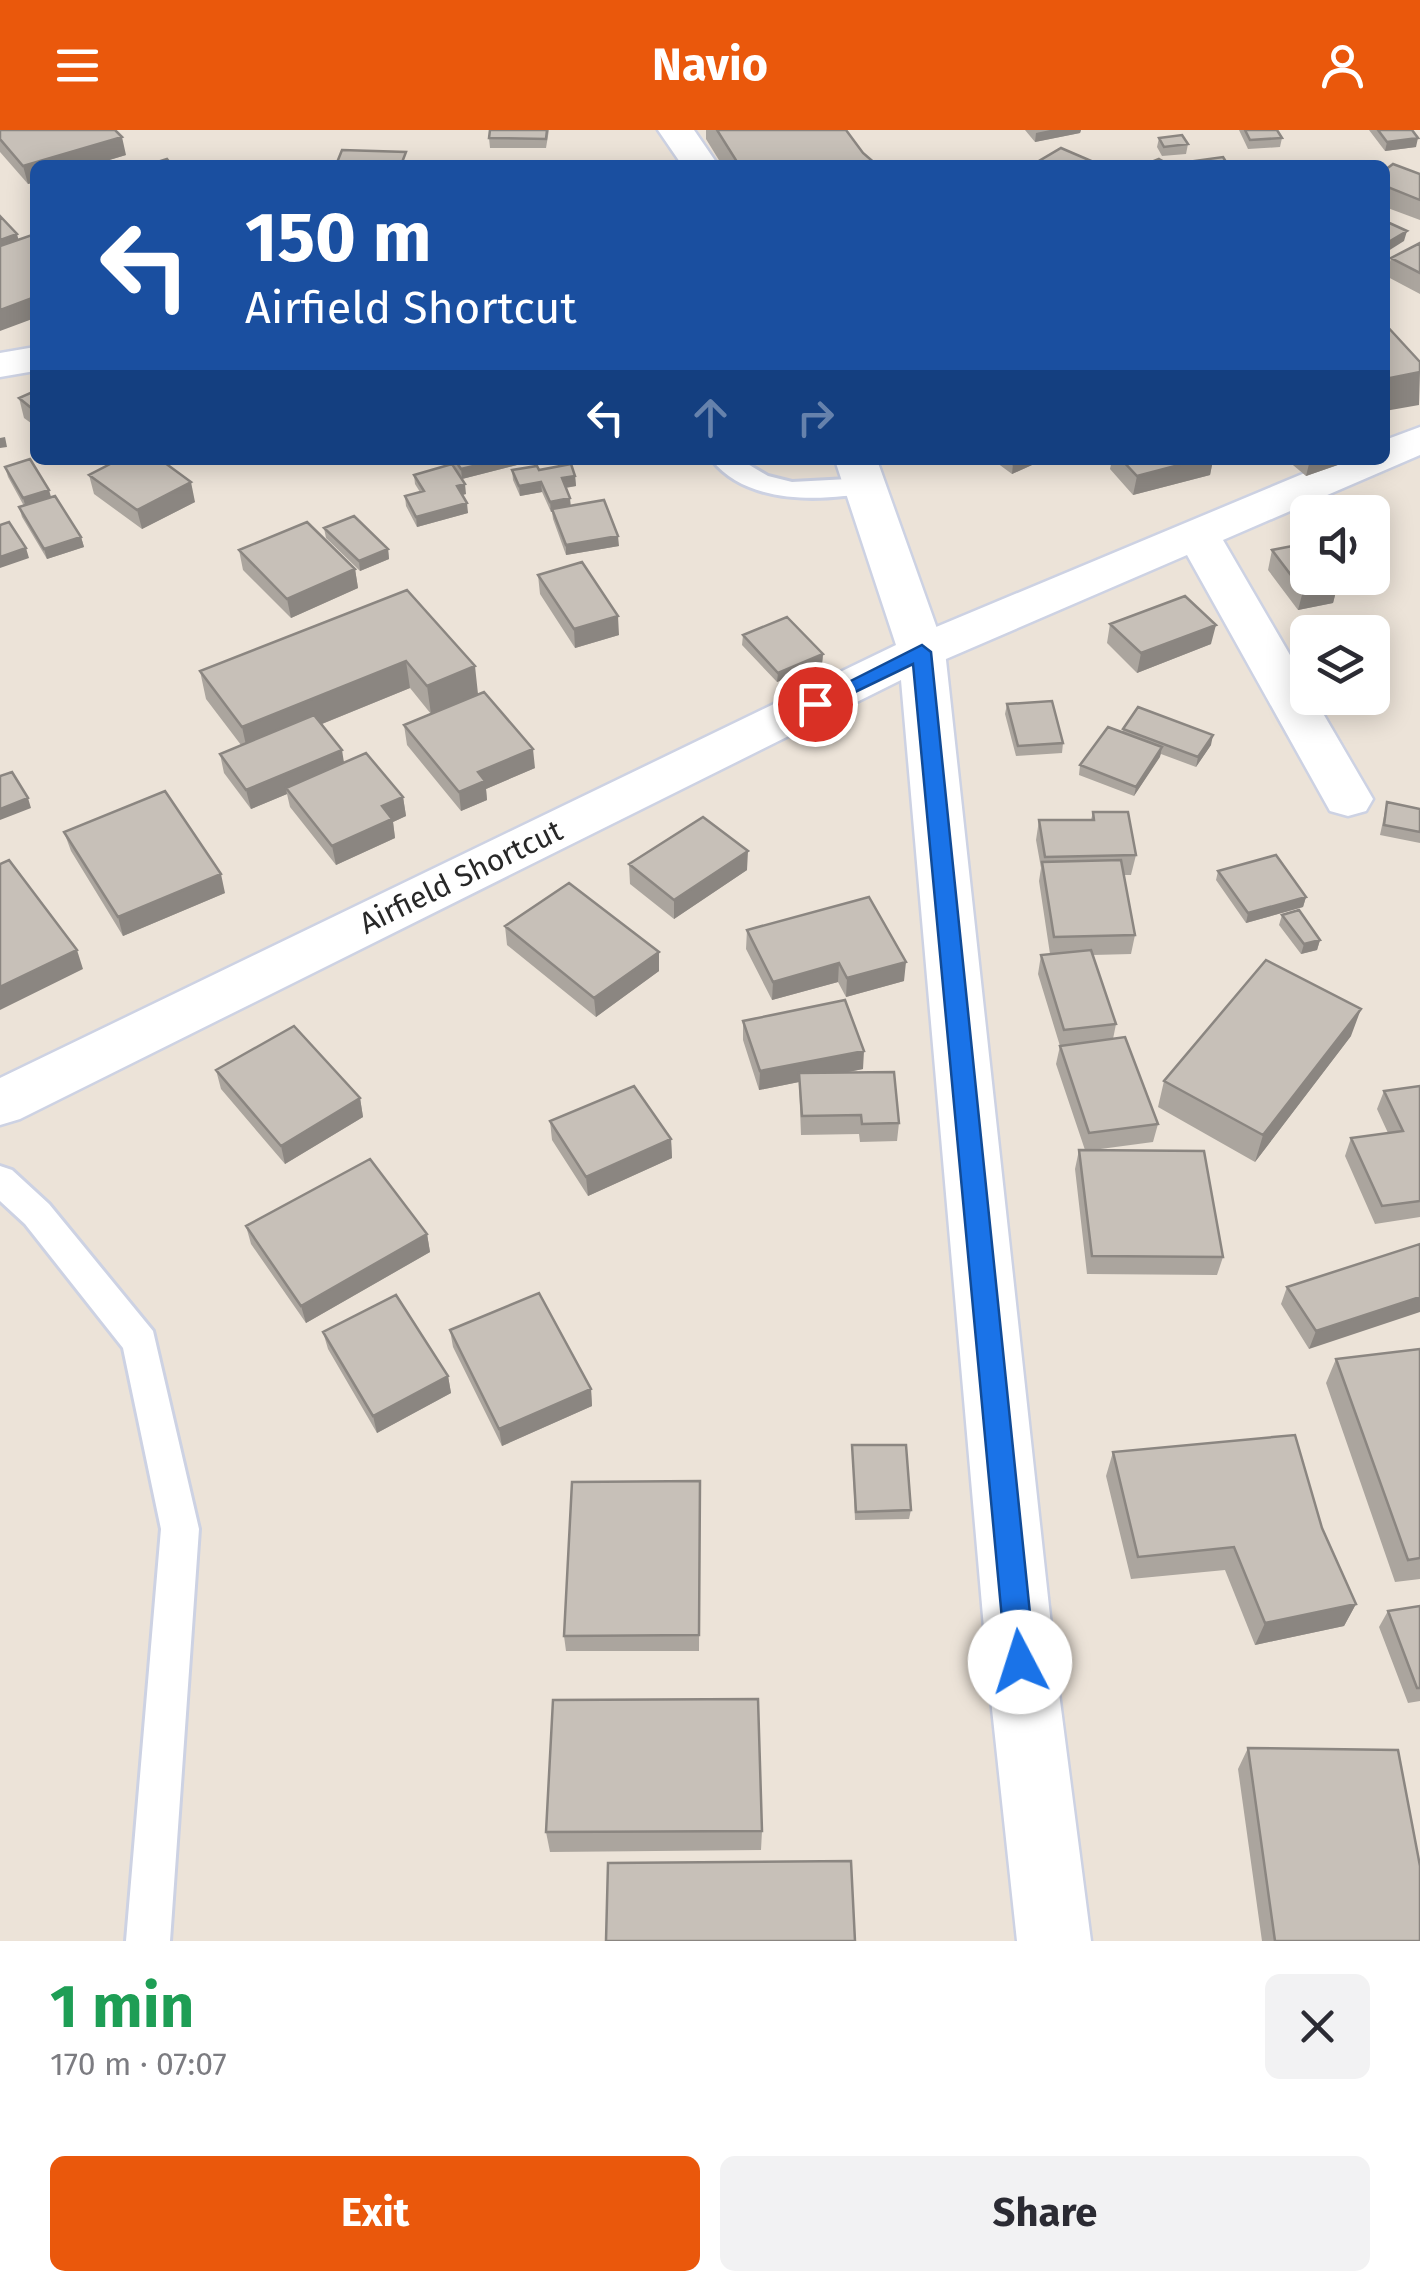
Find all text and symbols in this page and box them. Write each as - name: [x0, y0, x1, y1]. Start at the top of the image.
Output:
- icon: menu: [50, 38, 105, 93]
- text: Navio: [652, 38, 768, 92]
- icon: person: [1315, 38, 1370, 93]
- text: 150 m: [245, 196, 432, 280]
- icon: left: [80, 200, 210, 330]
- text: Airfield Shortcut: [245, 281, 577, 335]
- icon: left: [578, 390, 633, 445]
- icon: ahead: [683, 390, 738, 445]
- icon: right: [788, 390, 843, 445]
- map controls: [1290, 495, 1390, 715]
- button: sound: [1290, 495, 1390, 595]
- button: layers: [1290, 615, 1390, 715]
- pin: [773, 662, 858, 747]
- icon: arrive: [788, 677, 843, 732]
- street label: Airfield Shortcut: [354, 812, 568, 942]
- position arrow: [968, 1610, 1072, 1714]
- text: 1 min: [50, 1971, 194, 2043]
- button: close: [1265, 1974, 1370, 2079]
- text: 170 m · 07:07: [50, 2045, 227, 2083]
- button: Exit: [50, 2156, 700, 2271]
- button: Share: [720, 2156, 1370, 2271]

